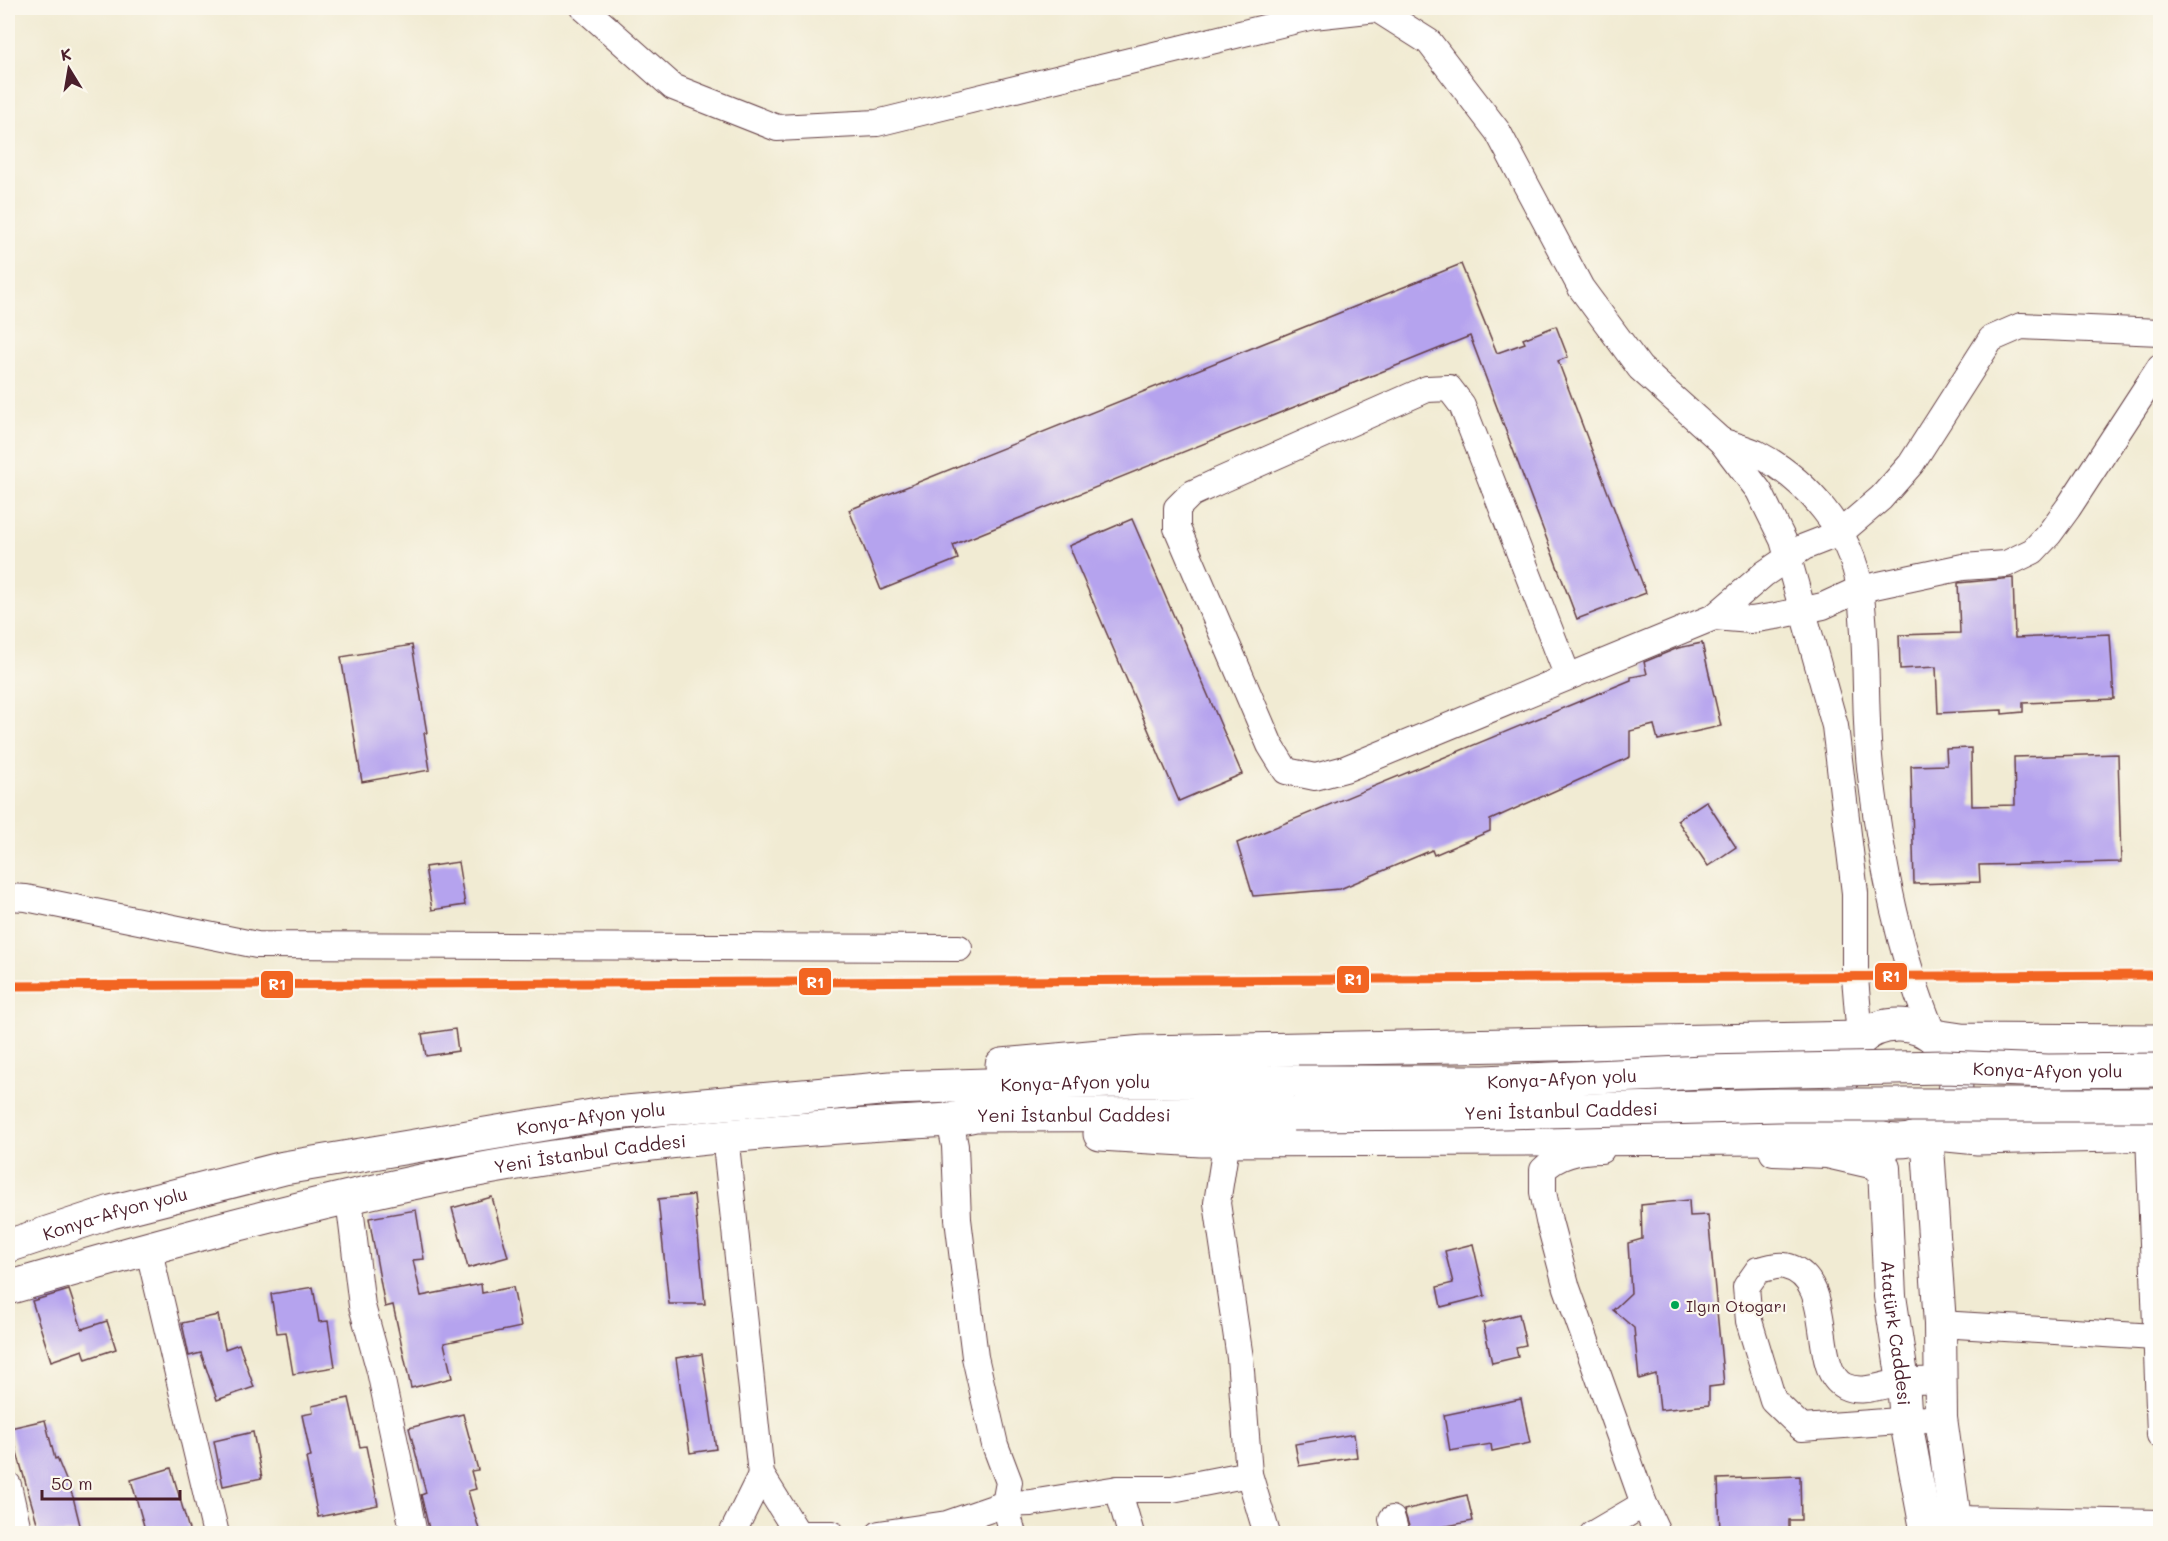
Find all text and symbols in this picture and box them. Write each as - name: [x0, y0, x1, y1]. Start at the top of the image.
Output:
- north arrow: [39, 39, 99, 99]
- text: K: [59, 42, 73, 65]
- line badge: R1: [1874, 962, 1908, 991]
- line badge: R1: [1336, 965, 1370, 994]
- text: R1: [1882, 965, 1900, 986]
- line badge: R1: [798, 967, 832, 996]
- text: R1: [1344, 968, 1362, 989]
- line badge: R1: [260, 970, 294, 999]
- text: R1: [806, 971, 824, 992]
- text: R1: [268, 973, 286, 994]
- street label: Konya-Afyon yolu: [1972, 1056, 2123, 1083]
- street label: Konya-Afyon yolu: [1487, 1063, 1637, 1094]
- street label: Konya-Afyon yolu: [1000, 1069, 1150, 1097]
- street label: Yeni İstanbul Caddesi: [1464, 1096, 1658, 1125]
- street label: Konya-Afyon yolu: [515, 1097, 666, 1141]
- street label: Yeni İstanbul Caddesi: [977, 1102, 1171, 1127]
- street label: Yeni İstanbul Caddesi: [492, 1128, 687, 1179]
- street label: Konya-Afyon yolu: [40, 1181, 190, 1246]
- street label: Atatürk Caddesi: [1876, 1260, 1917, 1406]
- place label: Ilgın Otogarı: [1686, 1295, 1787, 1316]
- marker: Ilgın Otogarı: [1669, 1299, 1681, 1311]
- scale bar: [42, 1463, 180, 1501]
- text: 50 m: [51, 1471, 93, 1495]

